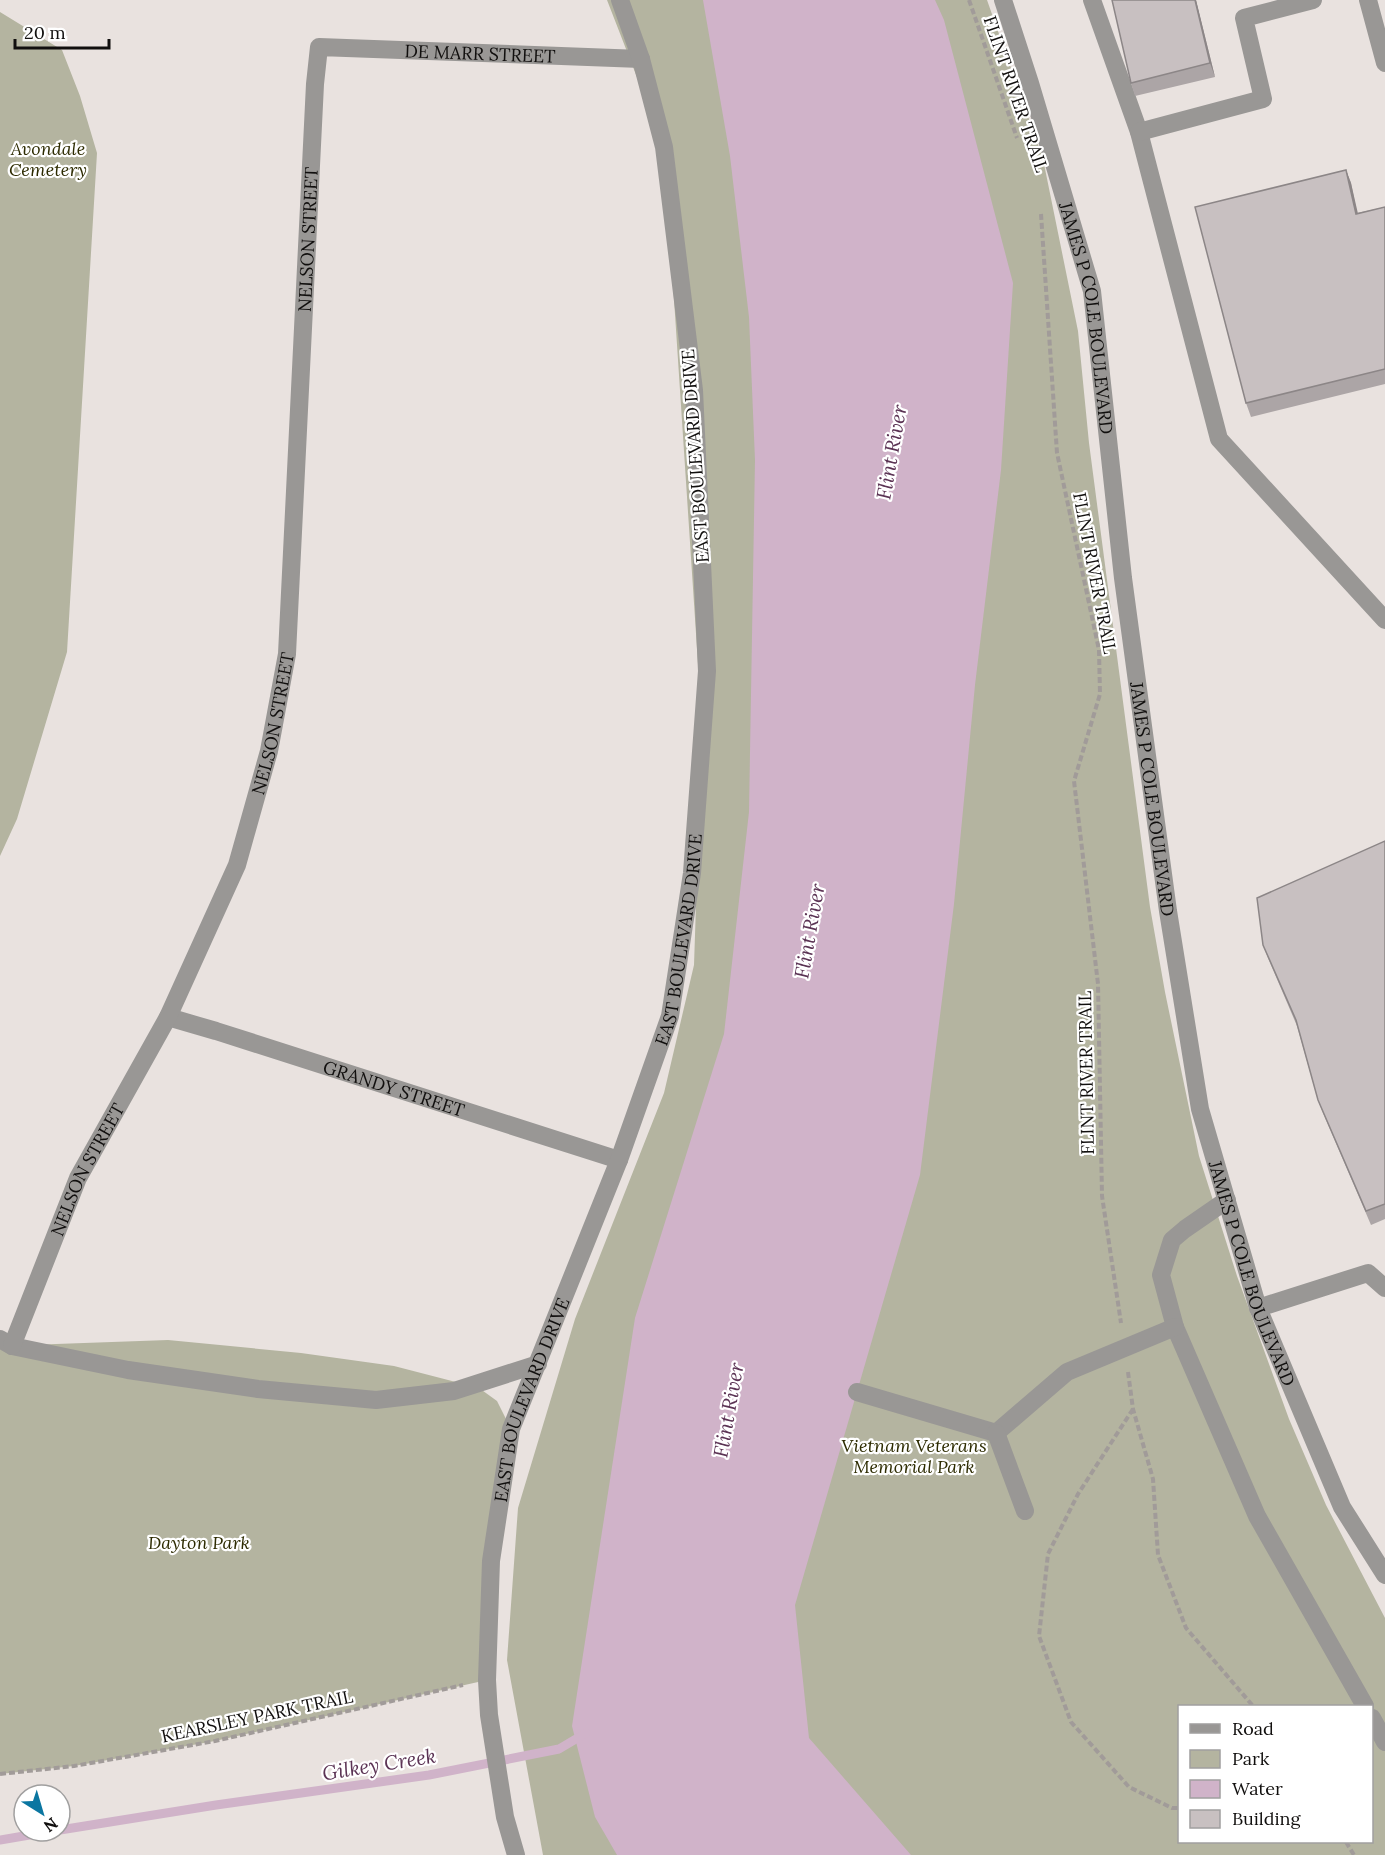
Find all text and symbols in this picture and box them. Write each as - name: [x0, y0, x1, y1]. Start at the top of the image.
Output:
- scale bar: [15, 12, 110, 50]
- street label: FLINT RIVER TRAIL: [978, 13, 1054, 176]
- text: 20 m: [24, 21, 66, 44]
- street label: DE MARR STREET: [404, 39, 557, 67]
- park label: Avondale Cemetery: [9, 137, 87, 181]
- street label: NELSON STREET: [292, 166, 322, 312]
- street label: JAMES P COLE BOULEVARD: [1054, 198, 1119, 435]
- street label: EAST BOULEVARD DRIVE: [676, 348, 714, 564]
- water label: Flint River: [870, 402, 912, 501]
- street label: FLINT RIVER TRAIL: [1068, 490, 1122, 656]
- street label: NELSON STREET: [246, 650, 299, 797]
- street label: JAMES P COLE BOULEVARD: [1126, 679, 1180, 918]
- street label: EAST BOULEVARD DRIVE: [649, 833, 706, 1049]
- water label: Flint River: [788, 881, 830, 980]
- street label: FLINT RIVER TRAIL: [1073, 990, 1099, 1155]
- street label: GRANDY STREET: [321, 1055, 468, 1122]
- street label: NELSON STREET: [45, 1099, 129, 1239]
- street label: JAMES P COLE BOULEVARD: [1204, 1157, 1301, 1389]
- street label: EAST BOULEVARD DRIVE: [489, 1294, 574, 1504]
- water label: Flint River: [707, 1360, 749, 1459]
- park label: Vietnam Veterans Memorial Park: [841, 1434, 987, 1478]
- park label: Dayton Park: [148, 1531, 250, 1554]
- street label: KEARSLEY PARK TRAIL: [159, 1684, 355, 1748]
- legend: [1178, 1705, 1373, 1843]
- text: Road: [1232, 1717, 1274, 1740]
- water label: Gilkey Creek: [320, 1743, 438, 1785]
- text: Park: [1232, 1747, 1270, 1770]
- text: Water: [1232, 1777, 1283, 1800]
- north arrow: [12, 1783, 72, 1843]
- text: Building: [1232, 1807, 1302, 1830]
- text: N: [40, 1813, 62, 1837]

